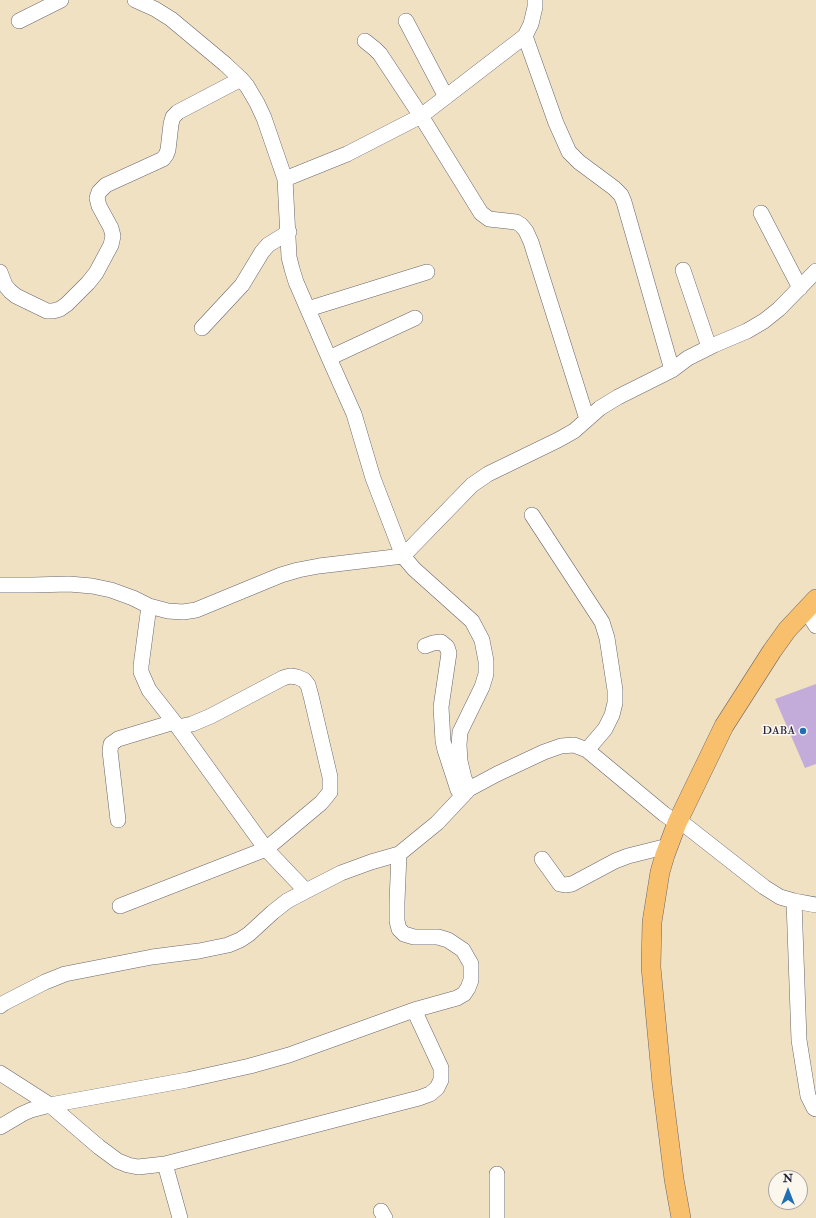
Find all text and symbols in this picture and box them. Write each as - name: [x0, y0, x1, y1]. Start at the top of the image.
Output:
- place label: DABA: [762, 724, 795, 738]
- marker: DABA: [798, 726, 808, 736]
- north arrow: [768, 1170, 808, 1210]
- text: N: [783, 1172, 793, 1185]

